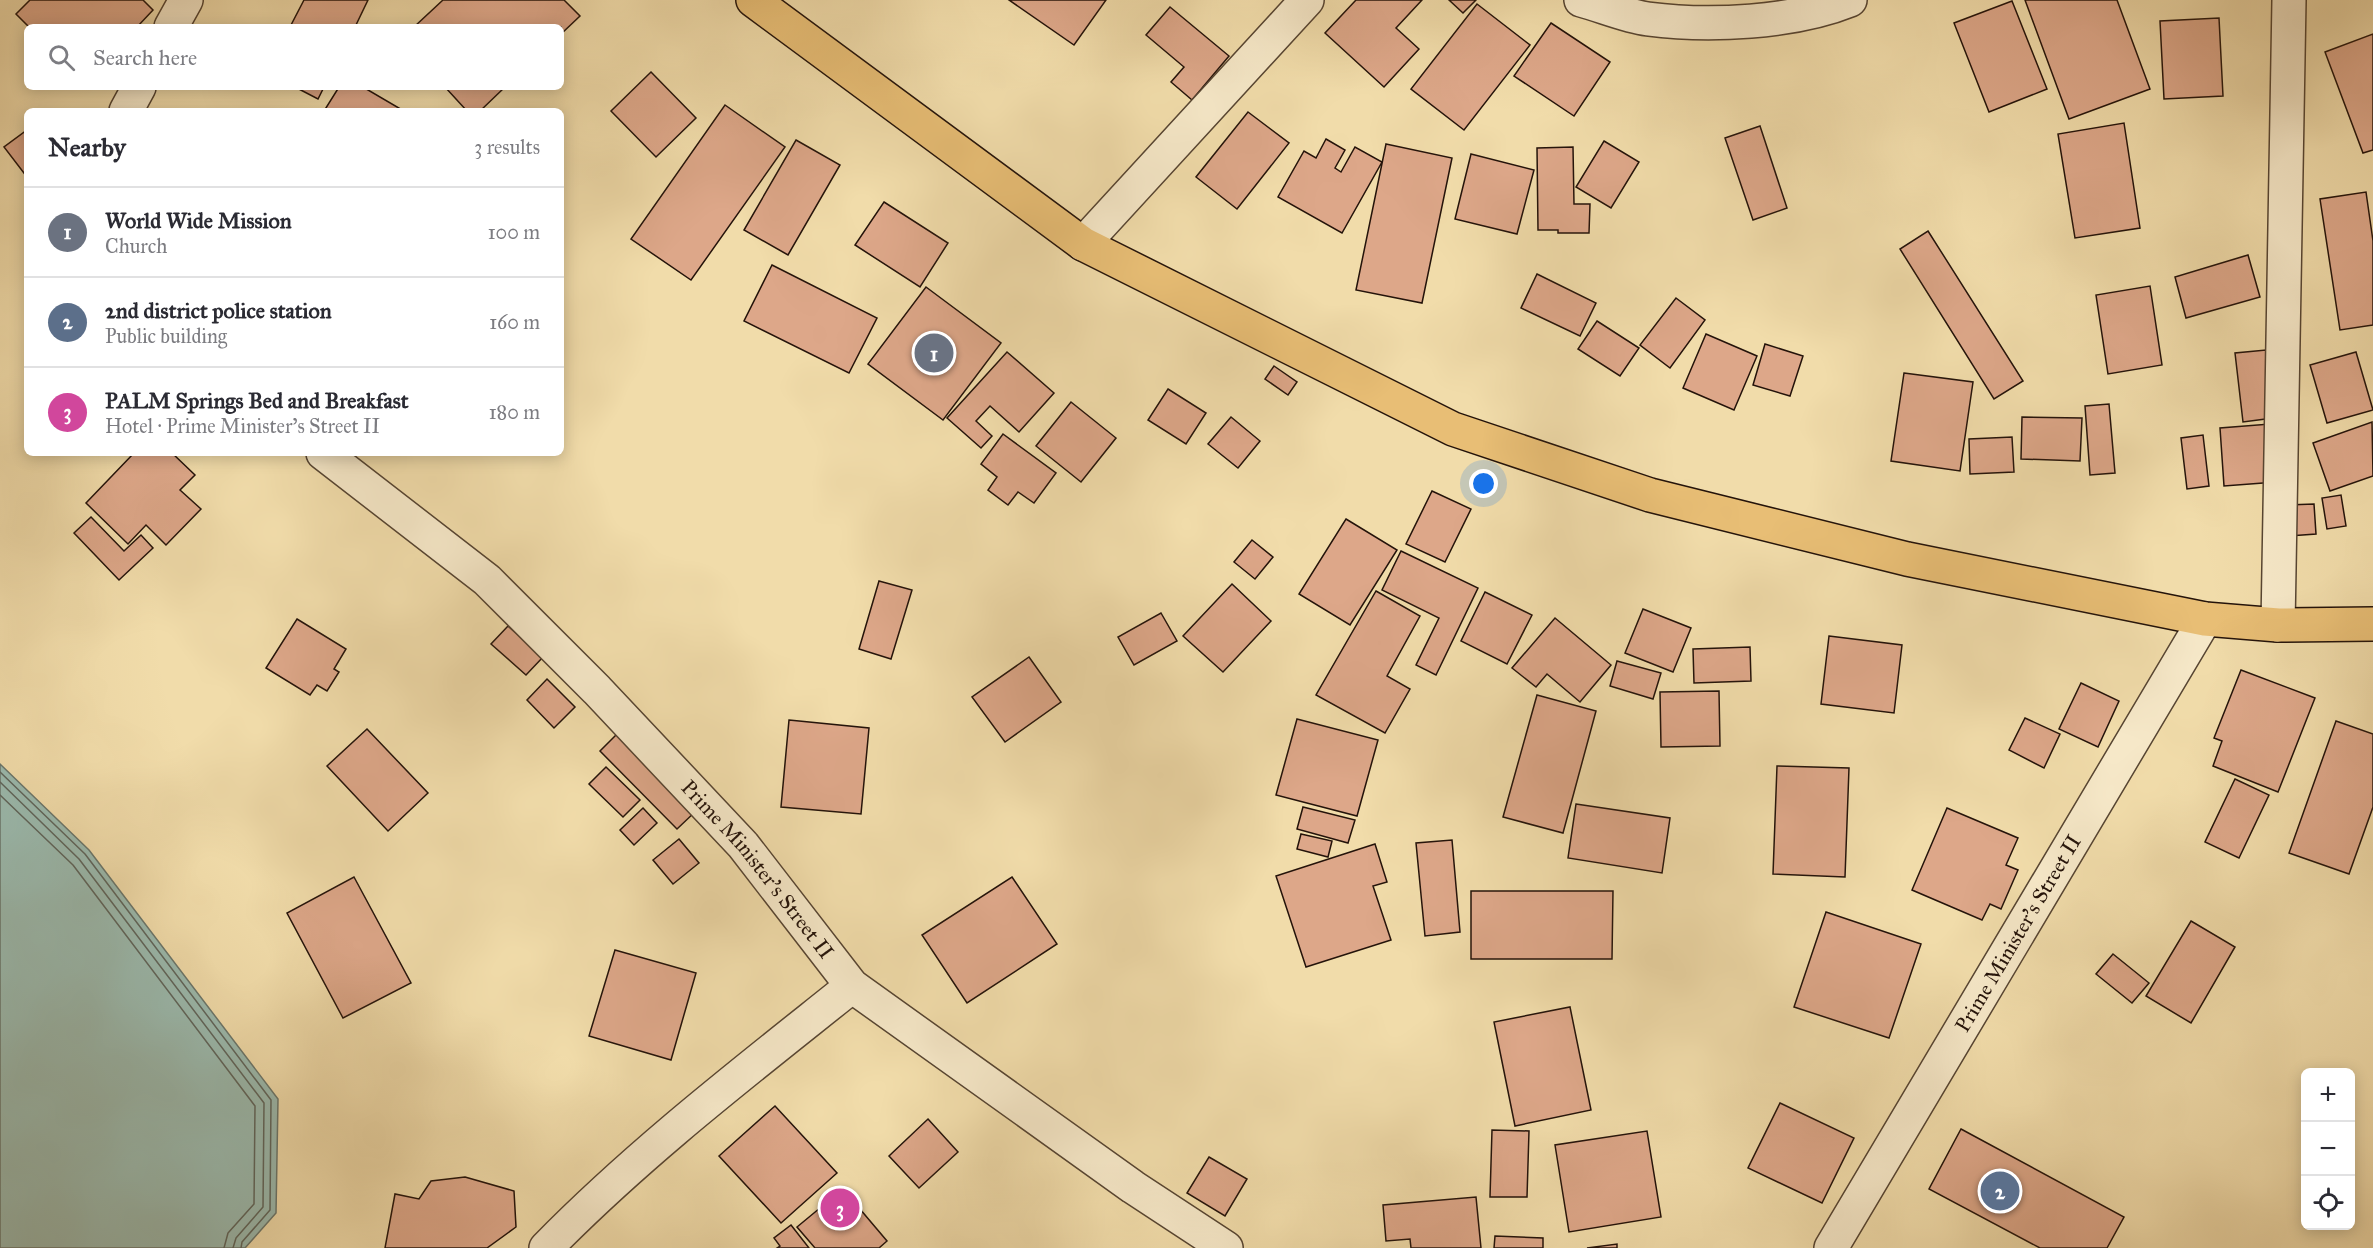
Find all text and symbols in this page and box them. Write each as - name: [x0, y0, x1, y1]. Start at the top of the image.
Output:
- search box: [24, 24, 564, 90]
- icon: search: [45, 41, 78, 74]
- text: Search here: [93, 44, 197, 71]
- text: Nearby: [48, 131, 126, 163]
- text: 3 results: [474, 135, 540, 159]
- text: World Wide Mission: [105, 207, 292, 234]
- text: 1: [64, 220, 71, 244]
- text: 100 m: [488, 220, 540, 244]
- text: Church: [105, 234, 167, 258]
- text: 2nd district police station: [105, 297, 332, 324]
- text: 2: [63, 310, 72, 334]
- text: 160 m: [489, 310, 540, 334]
- text: Public building: [105, 324, 227, 348]
- pin: 1: [914, 330, 954, 376]
- text: PALM Springs Bed and Breakfast: [105, 387, 409, 414]
- text: 3: [64, 400, 72, 424]
- text: 180 m: [489, 400, 540, 424]
- text: Hotel · Prime Minister's Street II: [105, 414, 380, 438]
- your location: [1469, 469, 1498, 498]
- street label: Prime Minister's Street II: [676, 775, 839, 964]
- street label: Prime Minister's Street II: [1949, 830, 2087, 1037]
- map controls: [2301, 1068, 2355, 1230]
- button: +: [2301, 1068, 2355, 1122]
- button: −: [2301, 1122, 2355, 1176]
- pin: 2: [1980, 1168, 2020, 1214]
- button: locate: [2301, 1176, 2355, 1230]
- pin: 3: [820, 1186, 860, 1230]

